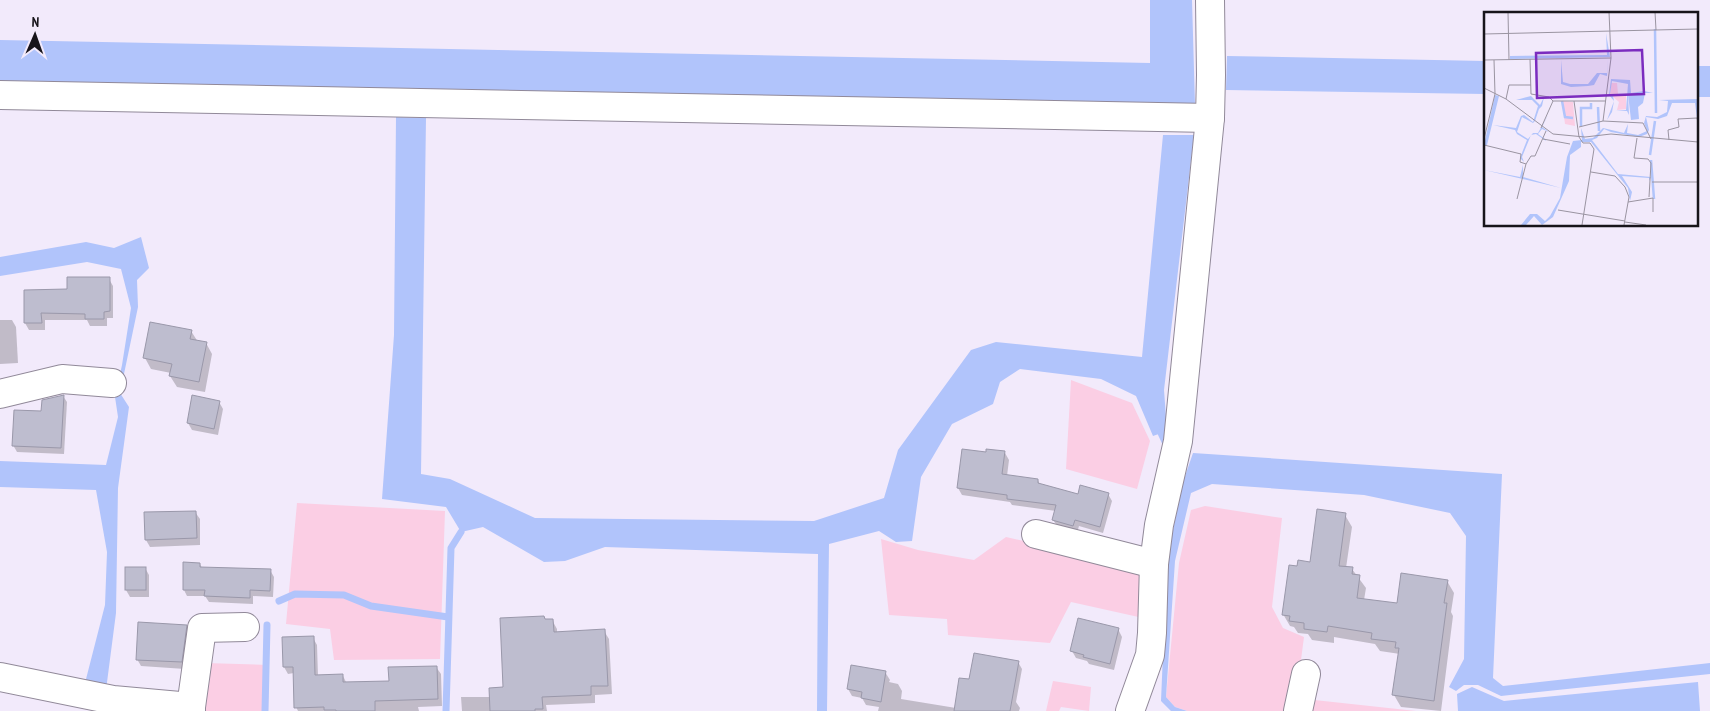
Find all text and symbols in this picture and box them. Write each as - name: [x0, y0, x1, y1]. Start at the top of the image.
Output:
- north arrow: [10, 10, 60, 60]
- inset map: [1484, 12, 1698, 226]
- text: N: [31, 13, 40, 31]

